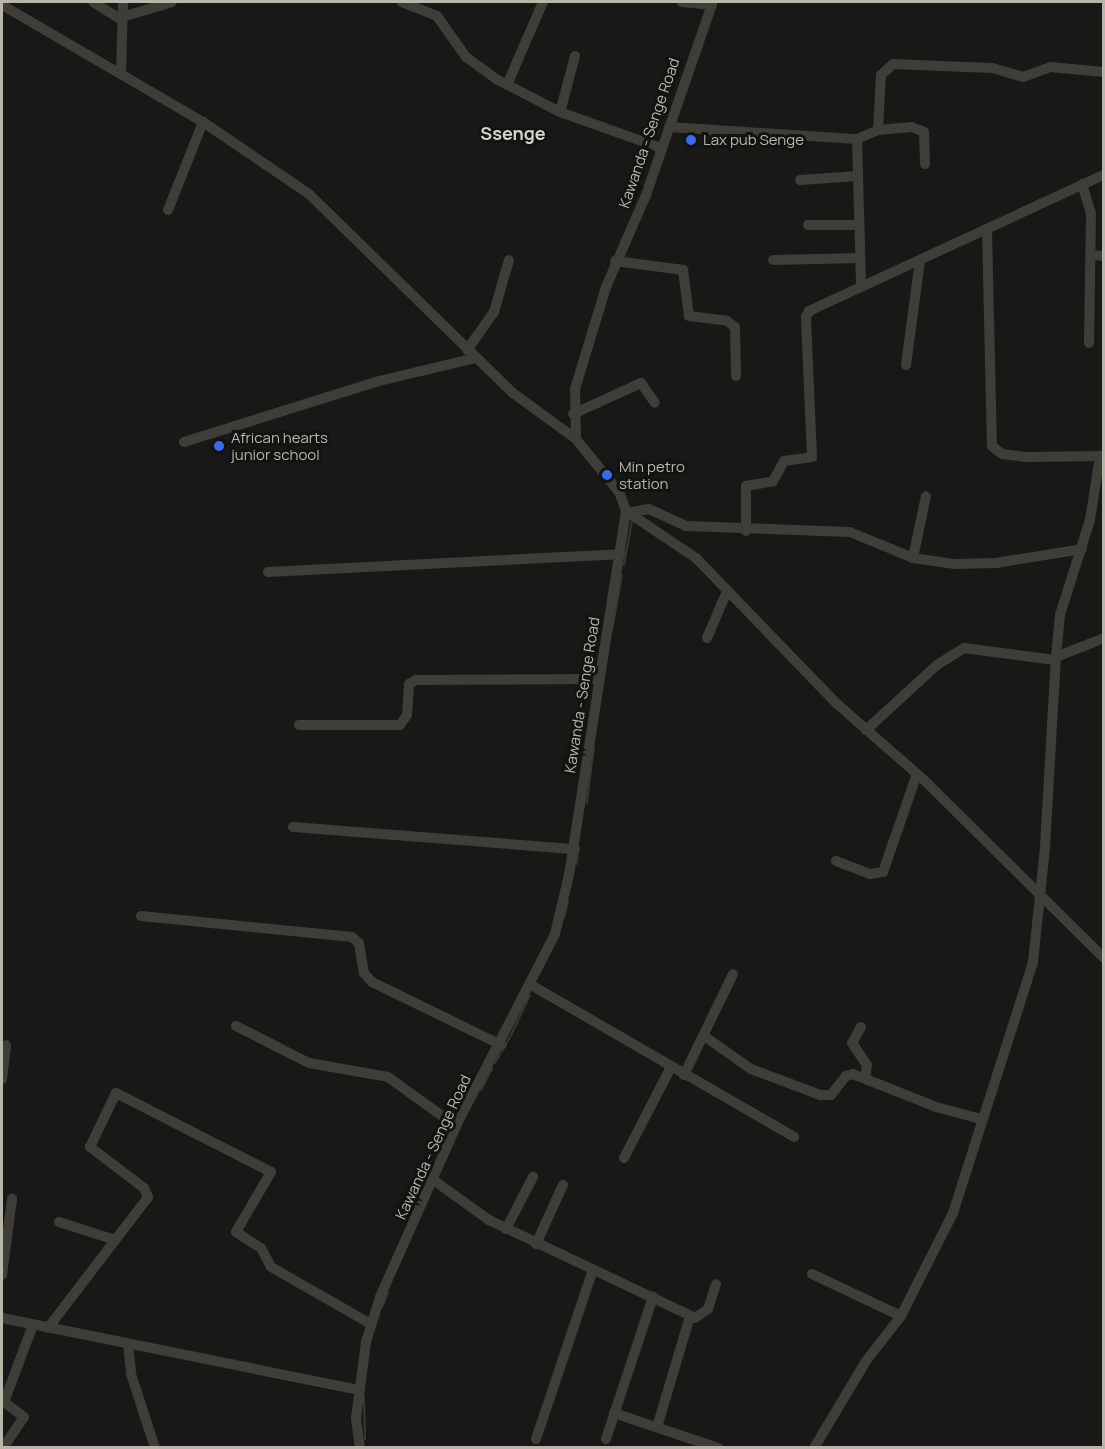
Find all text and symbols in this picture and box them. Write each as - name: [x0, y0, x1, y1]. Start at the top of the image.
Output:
- street label: Kawanda - Senge Road: [615, 56, 683, 210]
- district label: Ssenge: [480, 122, 546, 144]
- place label: Lax pub Senge: [703, 131, 804, 149]
- marker: Lax pub Senge: [684, 133, 698, 147]
- place label: African hearts junior school: [231, 428, 328, 463]
- marker: African hearts junior school: [212, 439, 226, 453]
- place label: Min petro station: [619, 457, 685, 492]
- marker: Min petro station: [600, 468, 614, 482]
- street label: Kawanda - Senge Road: [561, 616, 603, 774]
- street label: Kawanda - Senge Road: [392, 1072, 474, 1222]

